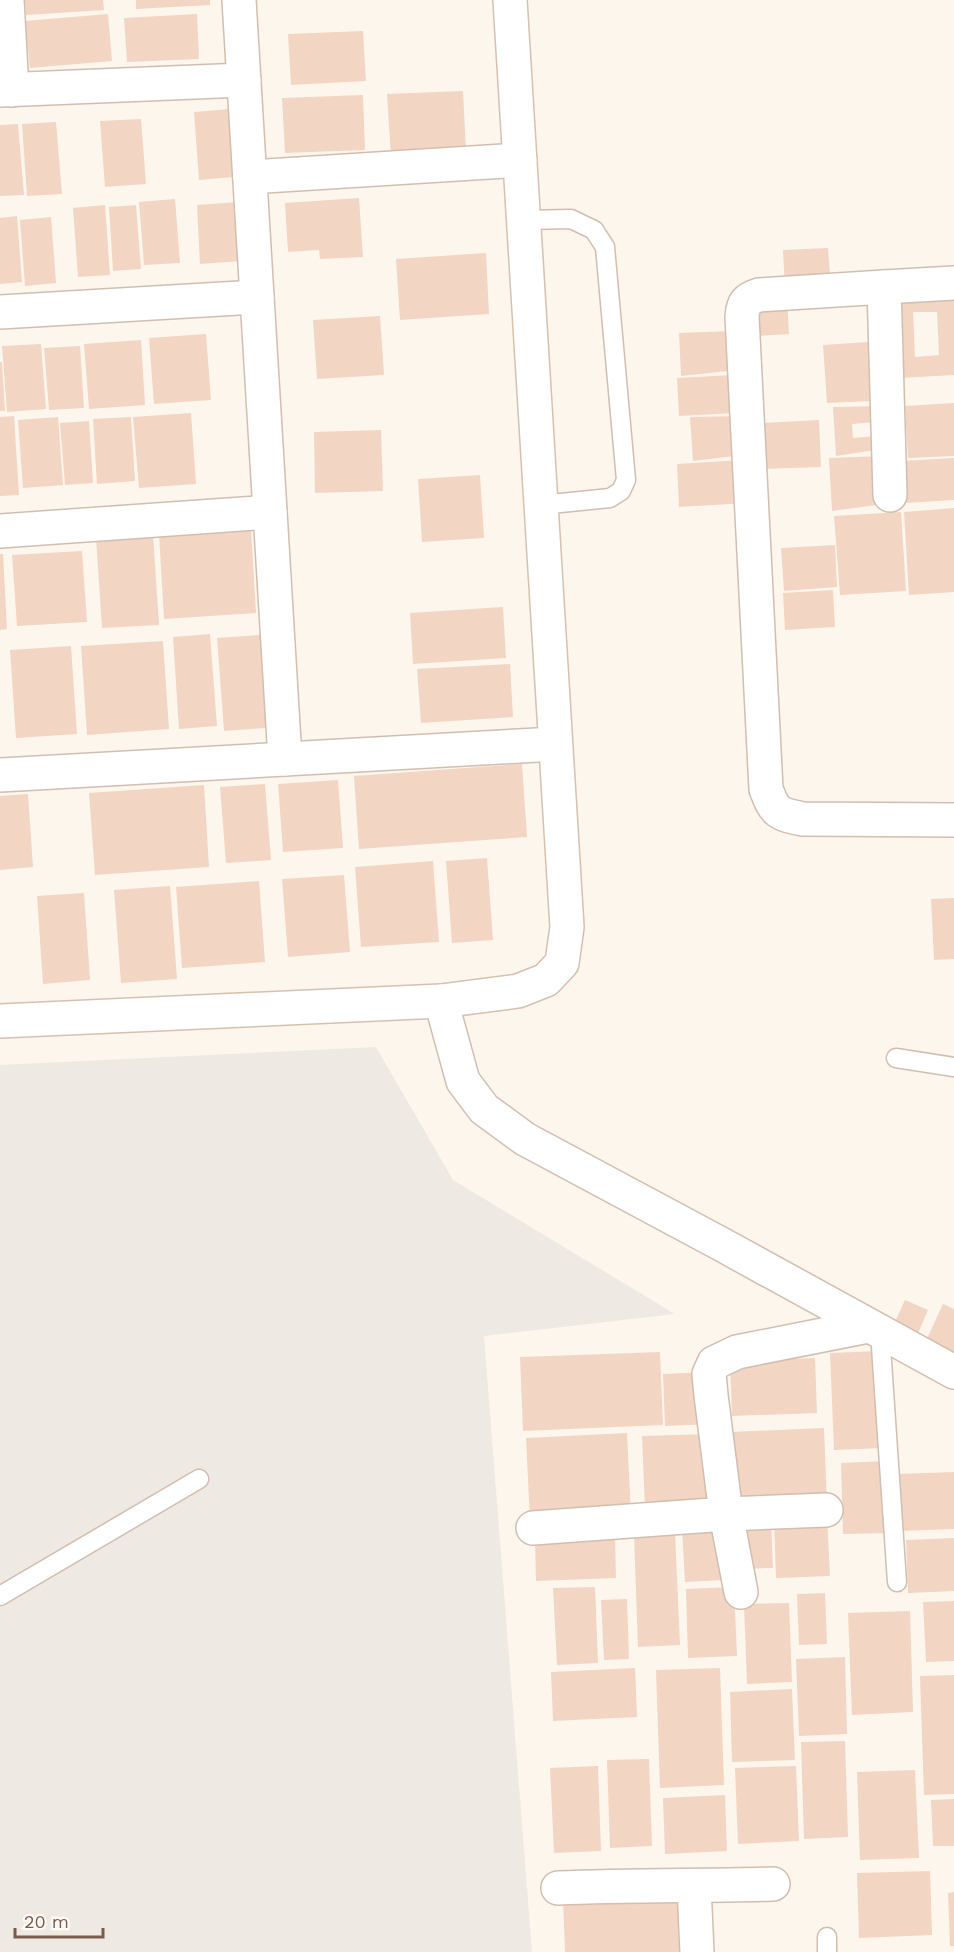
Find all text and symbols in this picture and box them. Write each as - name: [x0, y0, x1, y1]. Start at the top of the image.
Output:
- scale bar: [15, 1901, 104, 1939]
- text: 20 m: [24, 1911, 69, 1932]

